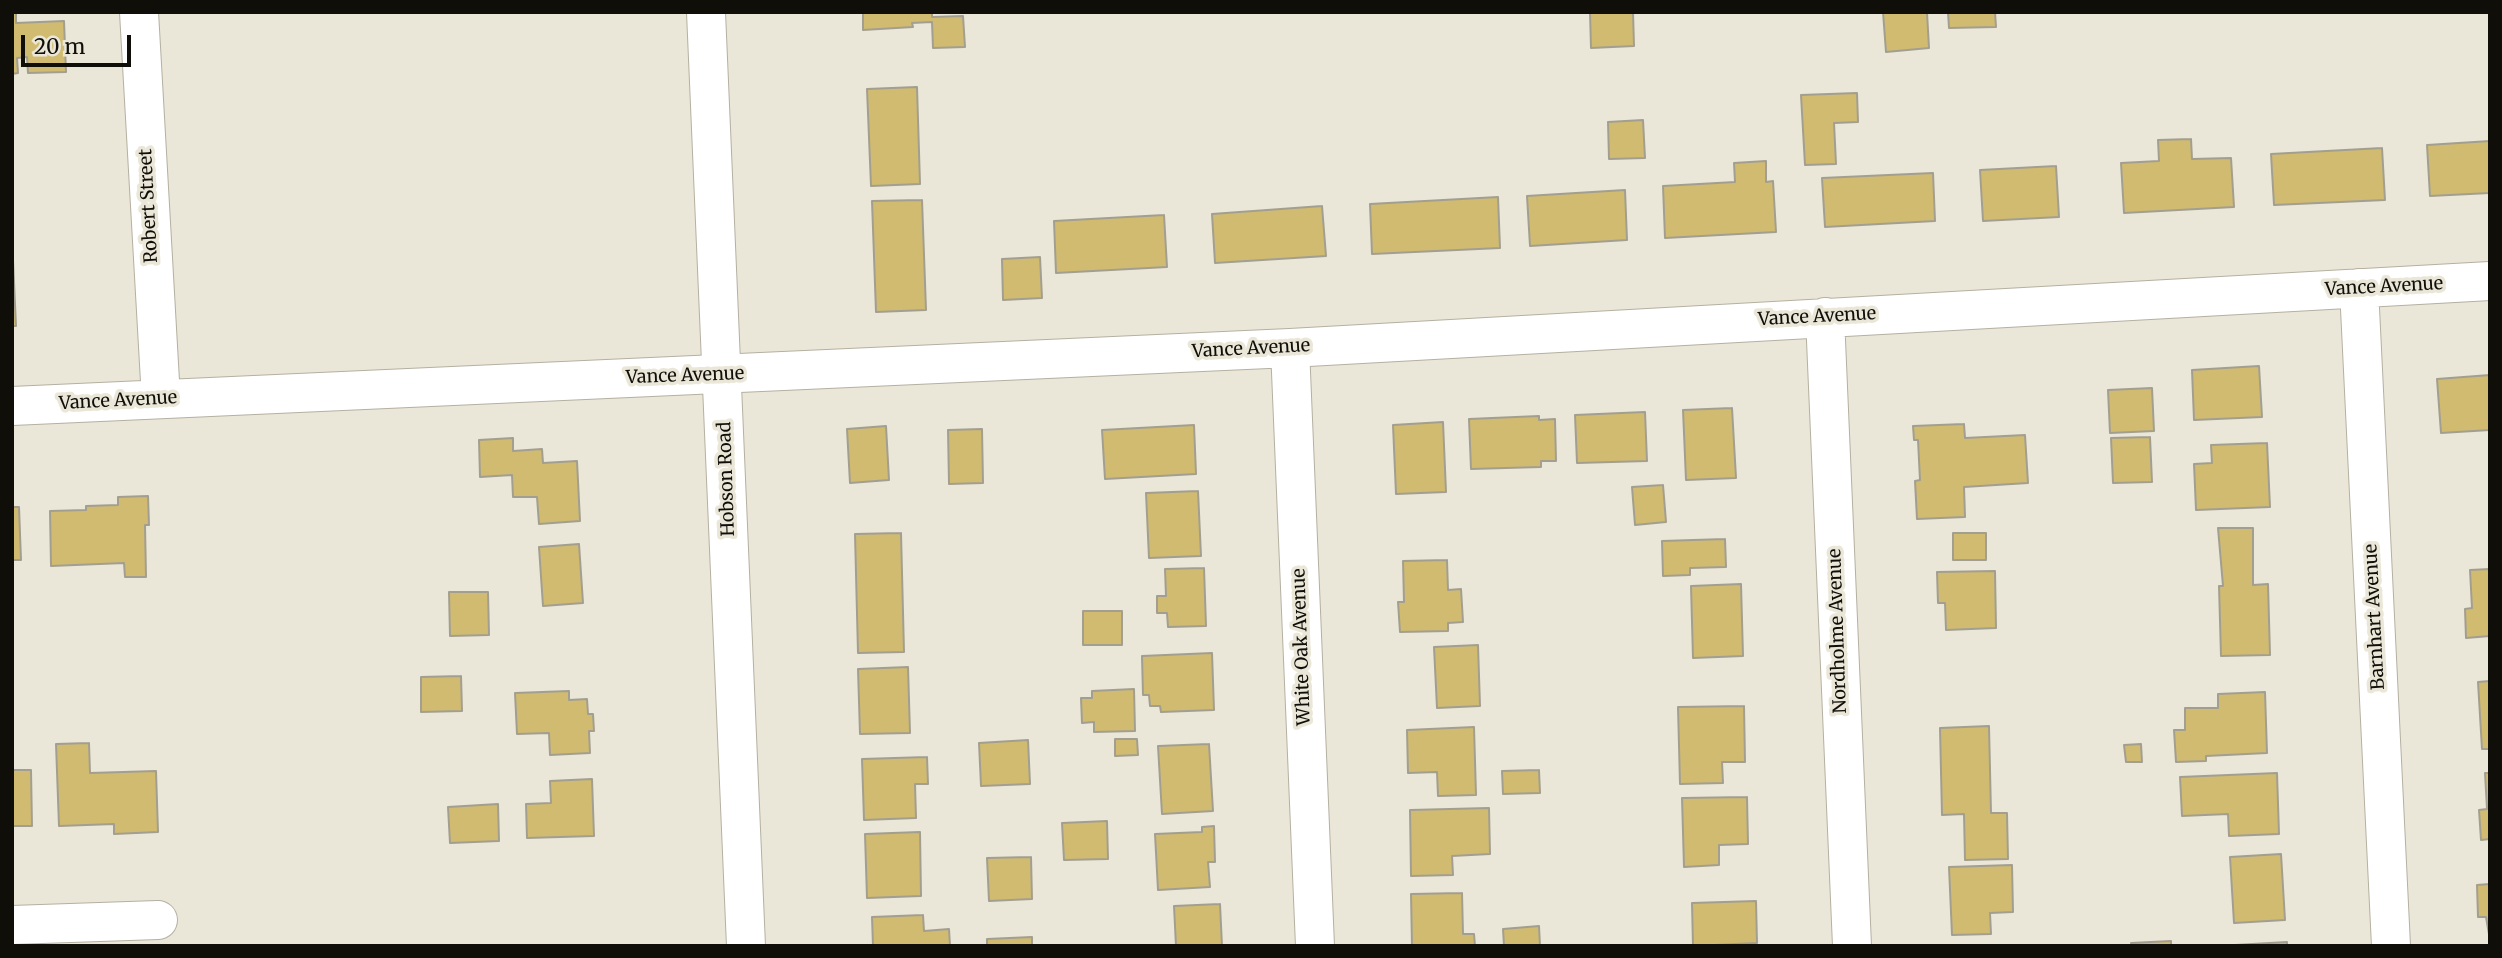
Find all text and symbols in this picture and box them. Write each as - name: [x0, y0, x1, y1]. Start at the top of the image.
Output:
- scale bar: [24, 21, 135, 65]
- text: 20 m: [34, 33, 85, 60]
- street label: Robert Street: [135, 148, 163, 264]
- street label: Vance Avenue: [2324, 273, 2444, 301]
- street label: Vance Avenue: [1757, 303, 1877, 331]
- street label: Vance Avenue: [1191, 335, 1311, 363]
- street label: Vance Avenue: [625, 363, 745, 389]
- street label: Vance Avenue: [58, 387, 178, 415]
- street label: Hobson Road: [714, 421, 740, 537]
- street label: Barnhart Avenue: [2360, 543, 2390, 691]
- street label: Nordholme Avenue: [1824, 548, 1852, 714]
- street label: White Oak Avenue: [1288, 568, 1316, 726]

